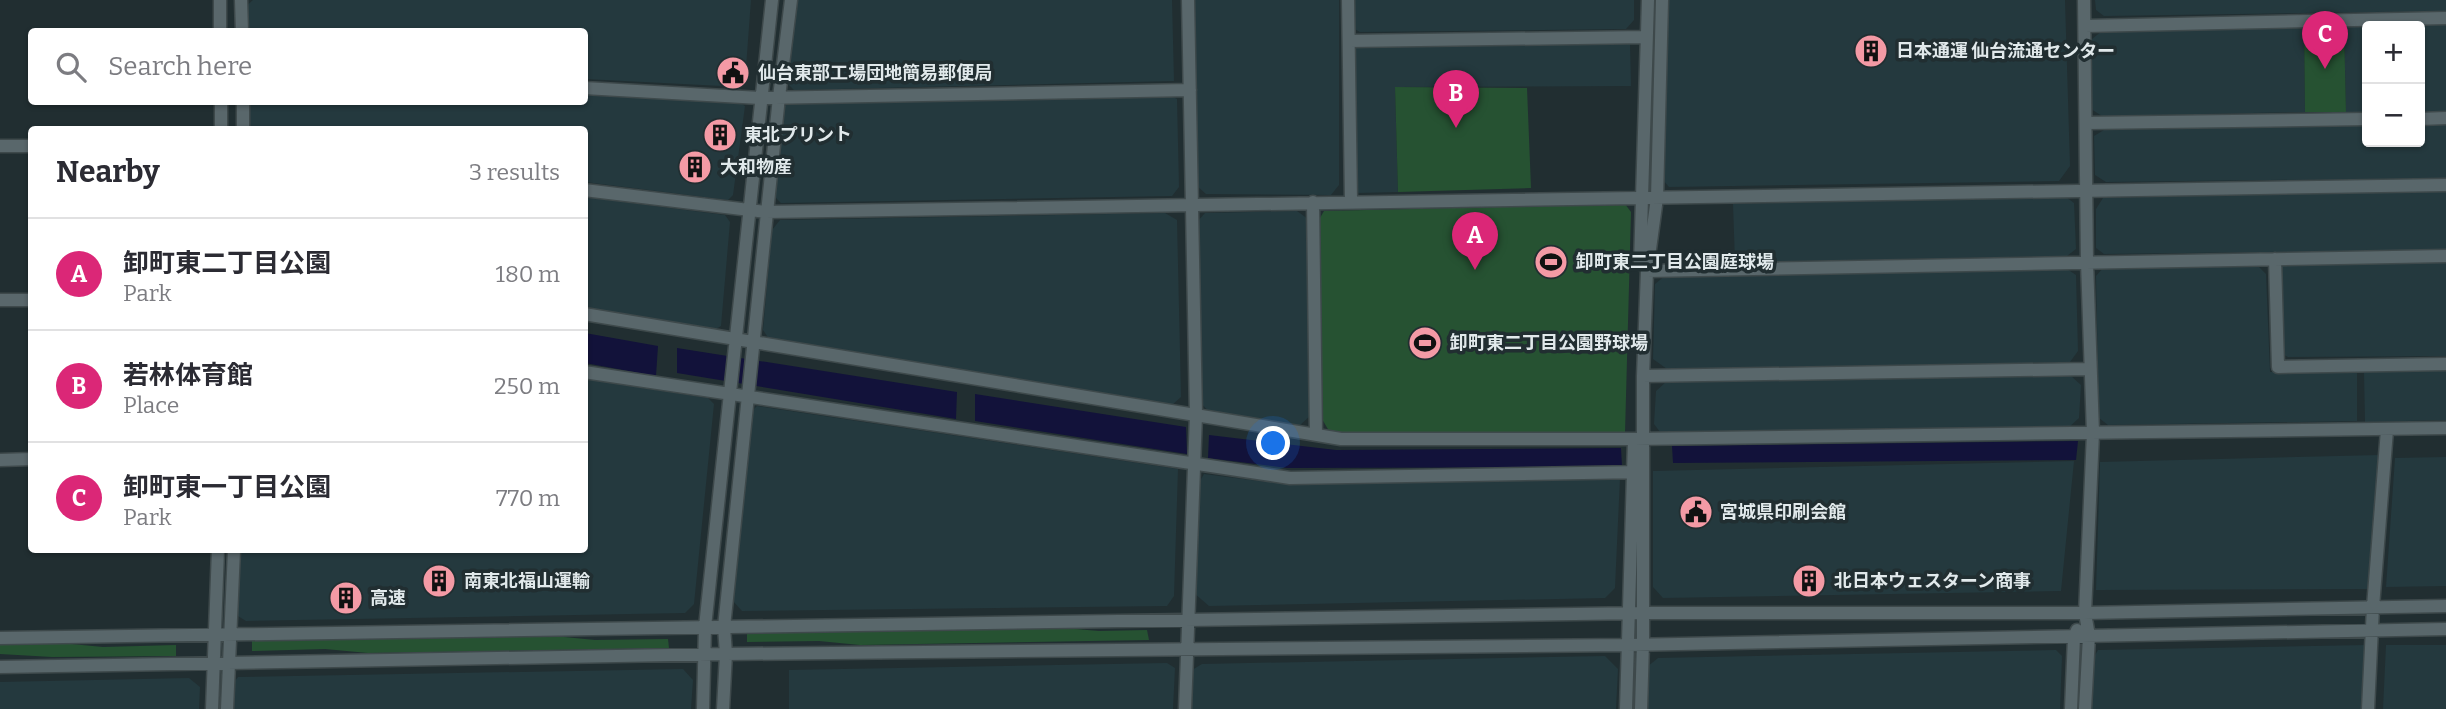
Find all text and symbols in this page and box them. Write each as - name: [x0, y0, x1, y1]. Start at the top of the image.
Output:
- pin: C: [2302, 11, 2348, 69]
- map controls: [2362, 21, 2425, 147]
- button: +: [2362, 21, 2425, 84]
- search box: [28, 28, 588, 105]
- building icon: 日本通運 仙台流通センター: [1852, 32, 1890, 70]
- place label: 日本通運 仙台流通センター: [1896, 40, 2115, 62]
- icon: search: [52, 48, 90, 86]
- text: Search here: [108, 51, 252, 82]
- public building icon: 仙台東部工場団地簡易郵便局: [714, 54, 752, 92]
- place label: 仙台東部工場団地簡易郵便局: [758, 62, 992, 84]
- pin: B: [1433, 70, 1479, 128]
- button: −: [2362, 84, 2425, 147]
- building icon: 東北プリント: [701, 116, 739, 154]
- place label: 東北プリント: [744, 124, 852, 146]
- building icon: 大和物産: [676, 148, 714, 186]
- text: Nearby: [56, 154, 160, 190]
- place label: 大和物産: [720, 156, 792, 178]
- text: 3 results: [469, 158, 560, 186]
- pin: A: [1452, 212, 1498, 270]
- sports icon: 卸町東二丁目公園庭球場: [1532, 243, 1570, 281]
- text: 卸町東二丁目公園: [123, 248, 331, 279]
- place label: 卸町東二丁目公園庭球場: [1576, 251, 1774, 273]
- text: A: [71, 260, 87, 288]
- text: 180 m: [496, 260, 560, 288]
- text: Park: [123, 279, 172, 307]
- sports icon: 卸町東二丁目公園野球場: [1406, 324, 1444, 362]
- place label: 卸町東二丁目公園野球場: [1450, 332, 1648, 354]
- text: 若林体育館: [123, 360, 253, 391]
- text: B: [72, 372, 86, 400]
- text: 250 m: [494, 372, 560, 400]
- text: Place: [123, 391, 179, 419]
- your location: [1256, 426, 1290, 460]
- text: 卸町東一丁目公園: [123, 472, 331, 503]
- text: C: [72, 484, 86, 512]
- text: 770 m: [496, 484, 560, 512]
- public building icon: 宮城県印刷会館: [1677, 493, 1715, 531]
- place label: 宮城県印刷会館: [1720, 501, 1846, 523]
- text: Park: [123, 503, 172, 531]
- building icon: 南東北福山運輸: [420, 562, 458, 600]
- building icon: 北日本ウェスターン商事: [1790, 562, 1828, 600]
- place label: 南東北福山運輸: [464, 570, 590, 592]
- place label: 北日本ウェスターン商事: [1834, 570, 2031, 592]
- building icon: 高速: [327, 579, 365, 617]
- place label: 高速: [370, 587, 406, 609]

